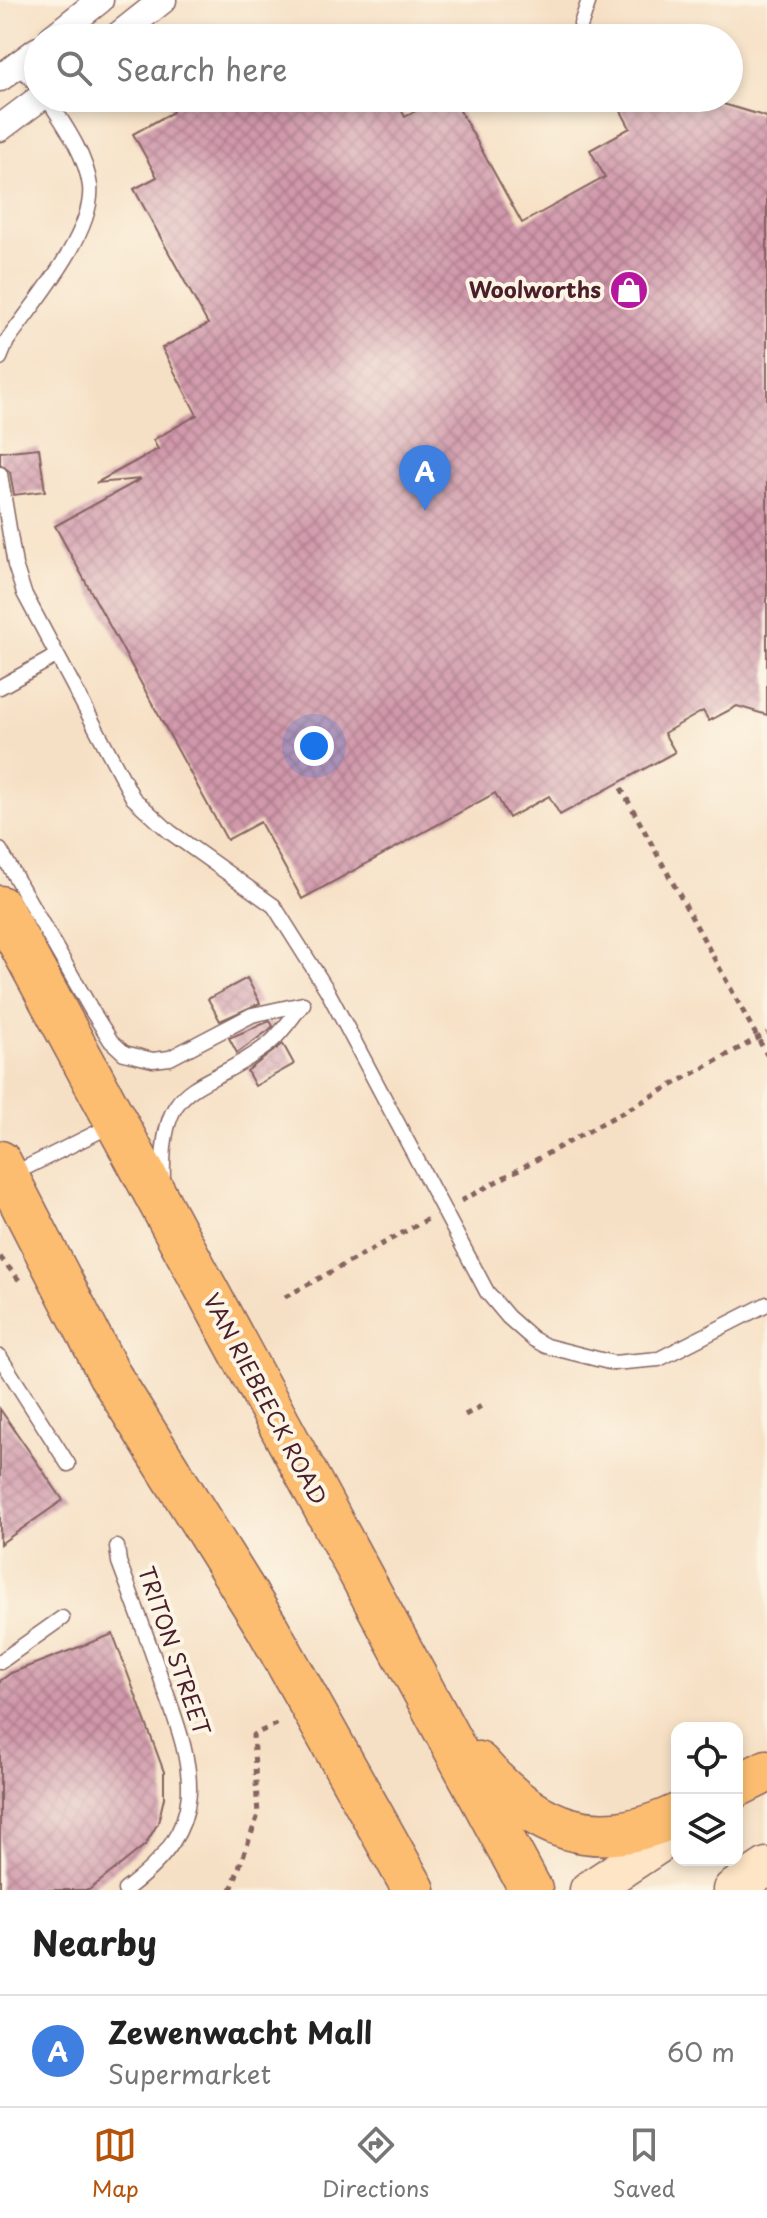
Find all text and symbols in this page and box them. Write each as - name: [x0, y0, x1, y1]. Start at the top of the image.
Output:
- search box: [24, 24, 743, 112]
- icon: search: [52, 46, 96, 90]
- text: Search here: [116, 46, 288, 91]
- shop icon: Woolworths: [608, 269, 650, 311]
- place label: Woolworths: [469, 272, 601, 305]
- pin: A: [399, 445, 451, 511]
- your location: [294, 726, 334, 766]
- street label: VAN RIEBEECK ROAD: [196, 1287, 336, 1510]
- street label: TRITON STREET: [131, 1561, 220, 1740]
- map controls: [671, 1722, 743, 1866]
- button: locate: [671, 1722, 743, 1794]
- button: layers: [671, 1794, 743, 1866]
- text: Nearby: [32, 1916, 157, 1968]
- text: Zewenwacht Mall: [108, 2009, 372, 2054]
- text: A: [48, 2032, 68, 2071]
- text: 60 m: [667, 2032, 735, 2071]
- text: Supermarket: [108, 2054, 271, 2093]
- tab: Map: [92, 2123, 139, 2204]
- tab: Directions: [322, 2123, 429, 2204]
- tab: Saved: [613, 2123, 675, 2204]

